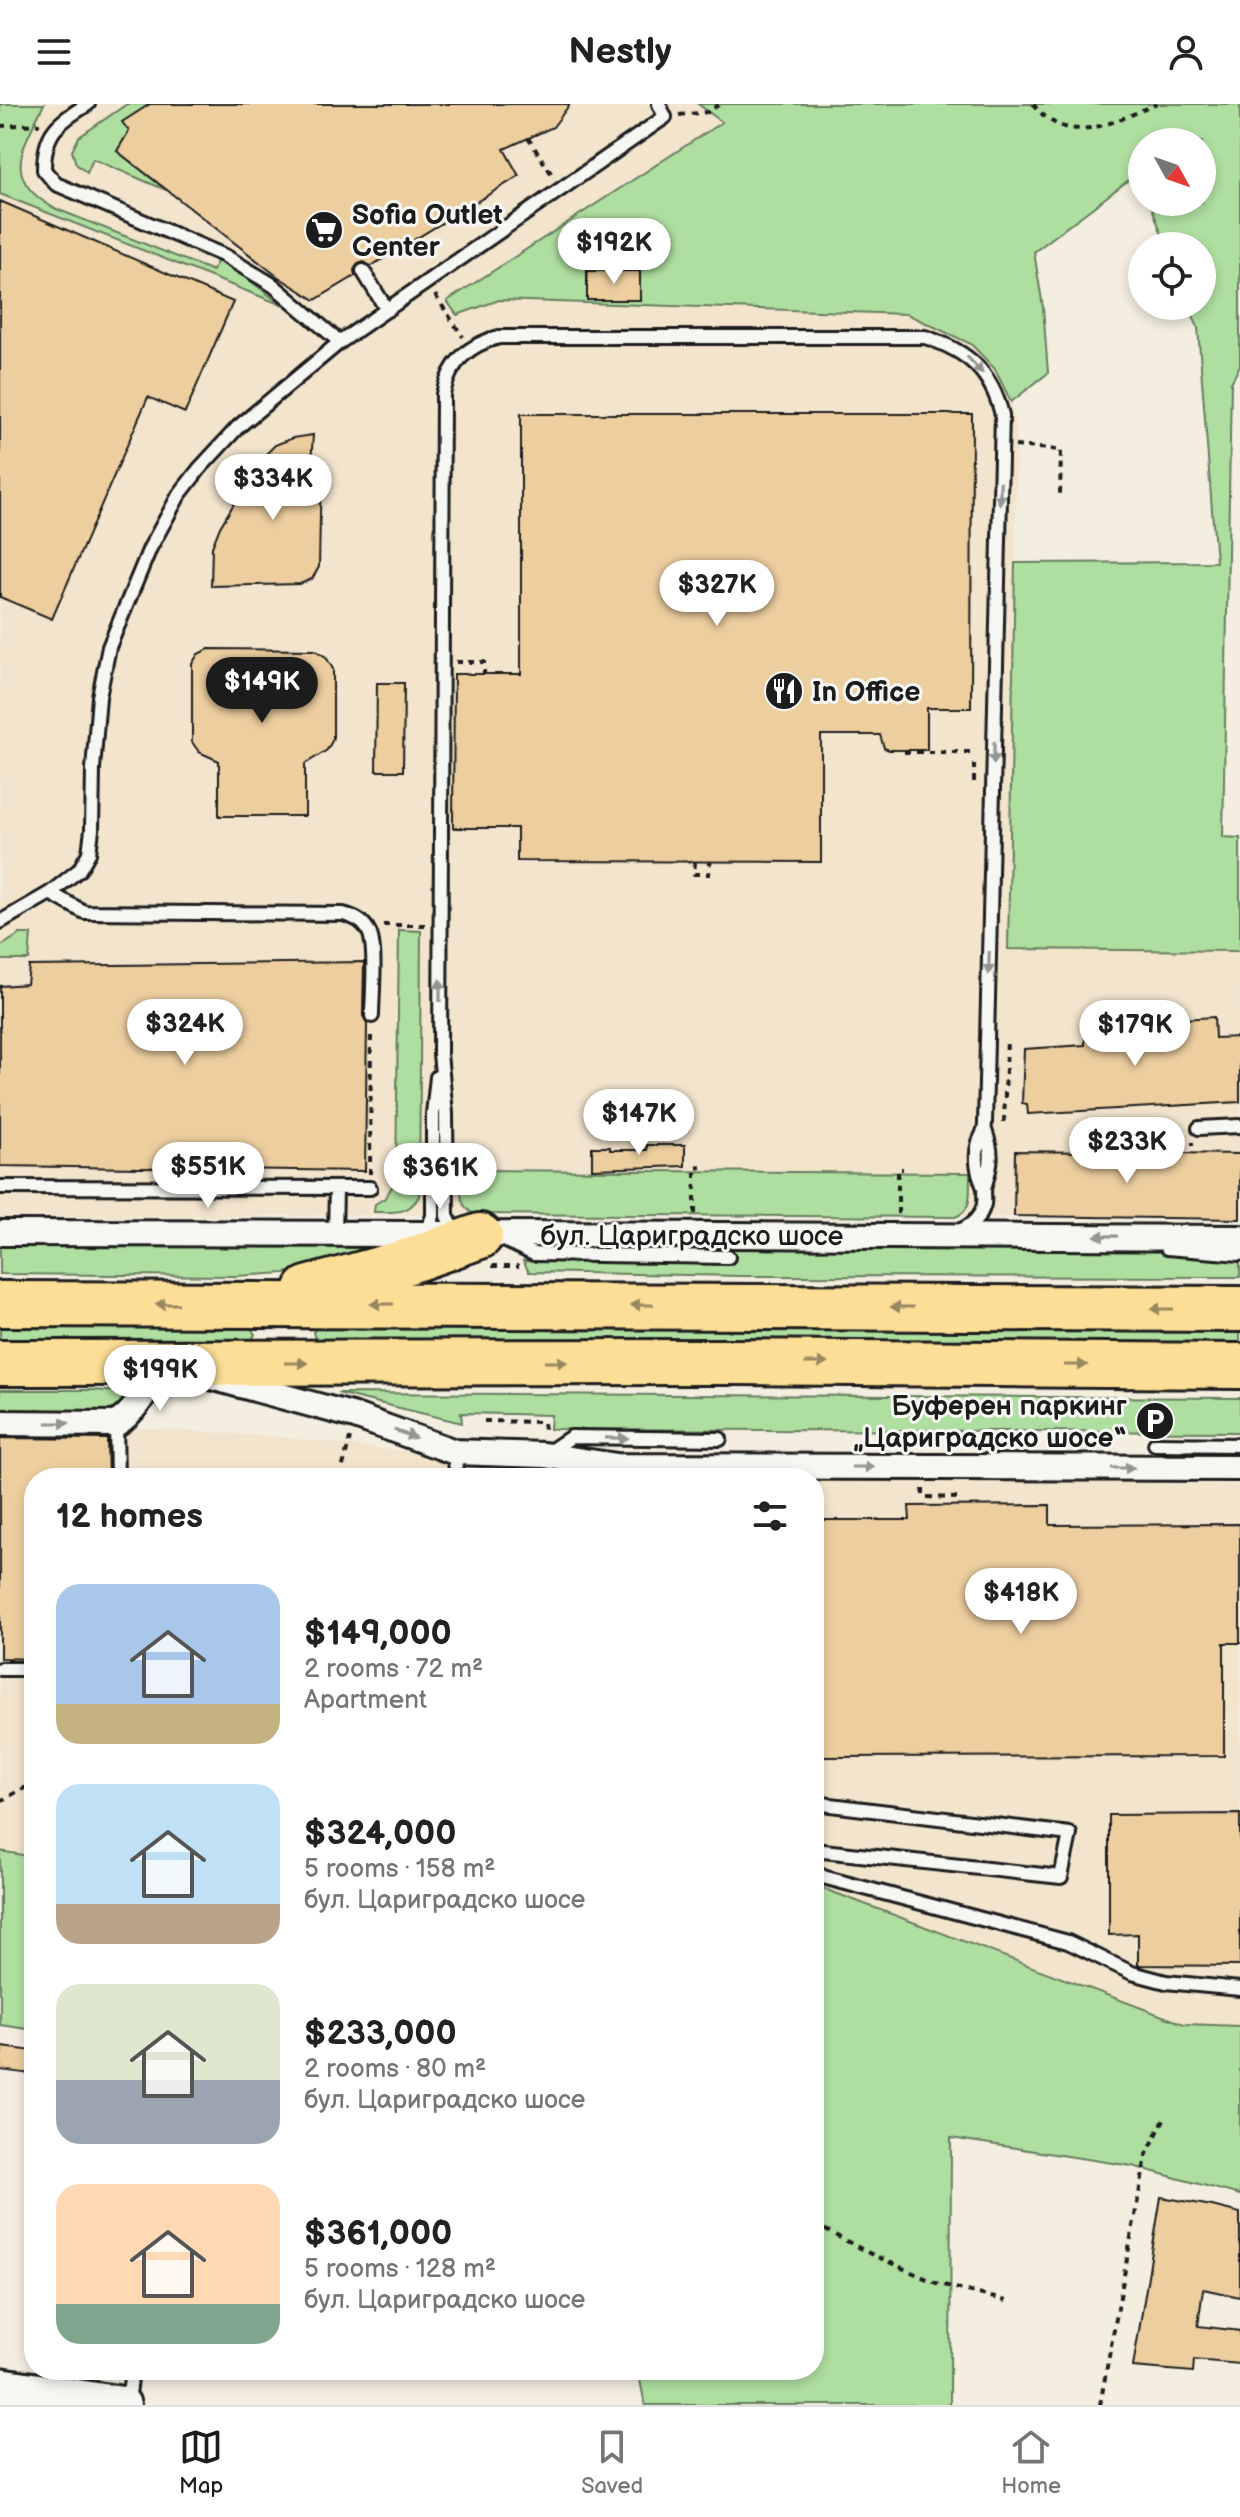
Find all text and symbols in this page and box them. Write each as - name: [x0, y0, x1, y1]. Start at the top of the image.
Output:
- icon: menu: [32, 30, 76, 74]
- icon: person: [1164, 30, 1208, 74]
- text: Nestly: [569, 31, 672, 74]
- north arrow: [1128, 128, 1216, 216]
- map controls: [1128, 128, 1216, 320]
- place label: Sofia Outlet Center: [352, 199, 503, 264]
- supermarket icon: Sofia Outlet Center: [303, 209, 345, 251]
- pin: $192K: [558, 218, 670, 286]
- text: $192K: [576, 228, 652, 259]
- button: locate: [1128, 232, 1216, 320]
- one-way arrow: [966, 355, 984, 374]
- pin: $334K: [217, 454, 329, 522]
- text: $334K: [233, 464, 313, 495]
- one-way arrow: [994, 481, 1006, 506]
- pin: $327K: [661, 560, 773, 628]
- text: $327K: [677, 570, 757, 601]
- pin: $149K: [206, 657, 318, 725]
- text: $149K: [224, 667, 300, 698]
- restaurant icon: In Office: [763, 670, 805, 712]
- place label: In Office: [812, 676, 920, 709]
- one-way arrow: [988, 741, 1000, 766]
- one-way arrow: [983, 951, 996, 976]
- one-way arrow: [434, 977, 446, 1002]
- pin: $324K: [129, 999, 241, 1067]
- pin: $179K: [1079, 1000, 1191, 1068]
- text: $324K: [145, 1009, 225, 1040]
- text: $179K: [1097, 1010, 1173, 1041]
- pin: $147K: [583, 1089, 695, 1157]
- text: $147K: [601, 1099, 677, 1130]
- pin: $233K: [1071, 1117, 1183, 1185]
- text: $233K: [1087, 1127, 1167, 1158]
- pin: $551K: [152, 1142, 264, 1210]
- pin: $361K: [384, 1143, 496, 1211]
- text: $551K: [170, 1152, 246, 1183]
- text: $361K: [402, 1153, 478, 1184]
- street label: бул. Цариградско шосе: [541, 1220, 843, 1253]
- one-way arrow: [1093, 1230, 1118, 1242]
- one-way arrow: [154, 1298, 179, 1310]
- one-way arrow: [369, 1298, 394, 1311]
- one-way arrow: [629, 1299, 654, 1311]
- one-way arrow: [889, 1301, 914, 1313]
- one-way arrow: [1149, 1303, 1174, 1315]
- pin: $199K: [104, 1345, 216, 1413]
- text: $199K: [122, 1355, 198, 1386]
- one-way arrow: [544, 1356, 569, 1368]
- one-way arrow: [284, 1357, 309, 1369]
- one-way arrow: [804, 1357, 829, 1369]
- one-way arrow: [1064, 1359, 1089, 1371]
- place label: Буферен паркинг „Цариградско шосе“: [853, 1390, 1127, 1455]
- parking icon: Буферен паркинг „Цариградско шосе“: [1134, 1400, 1176, 1442]
- one-way arrow: [46, 1417, 71, 1429]
- one-way arrow: [393, 1428, 417, 1441]
- one-way arrow: [605, 1432, 630, 1444]
- one-way arrow: [851, 1461, 876, 1473]
- one-way arrow: [1111, 1462, 1136, 1474]
- icon: filters: [748, 1494, 792, 1538]
- text: 12 homes: [56, 1496, 203, 1537]
- pin: $418K: [965, 1568, 1077, 1636]
- text: $418K: [983, 1578, 1059, 1609]
- text: $149,000: [304, 1613, 452, 1654]
- icon: home: [120, 1616, 216, 1712]
- text: 2 rooms · 72 m²: [304, 1654, 483, 1685]
- text: Apartment: [304, 1685, 427, 1716]
- text: $324,000: [304, 1813, 456, 1854]
- icon: home: [120, 1816, 216, 1912]
- text: 5 rooms · 158 m²: [304, 1854, 496, 1885]
- text: бул. Цариградско шосе: [304, 1885, 585, 1916]
- text: $233,000: [304, 2013, 457, 2054]
- icon: home: [120, 2016, 216, 2112]
- text: 2 rooms · 80 m²: [304, 2054, 486, 2085]
- text: бул. Цариградско шосе: [304, 2085, 585, 2116]
- text: $361,000: [304, 2213, 452, 2254]
- icon: home: [120, 2216, 216, 2312]
- text: 5 rooms · 128 m²: [304, 2254, 496, 2285]
- text: бул. Цариградско шосе: [304, 2285, 585, 2316]
- tab: Map: [179, 2425, 223, 2500]
- tab: Saved: [581, 2425, 643, 2500]
- tab: Home: [1001, 2425, 1061, 2500]

